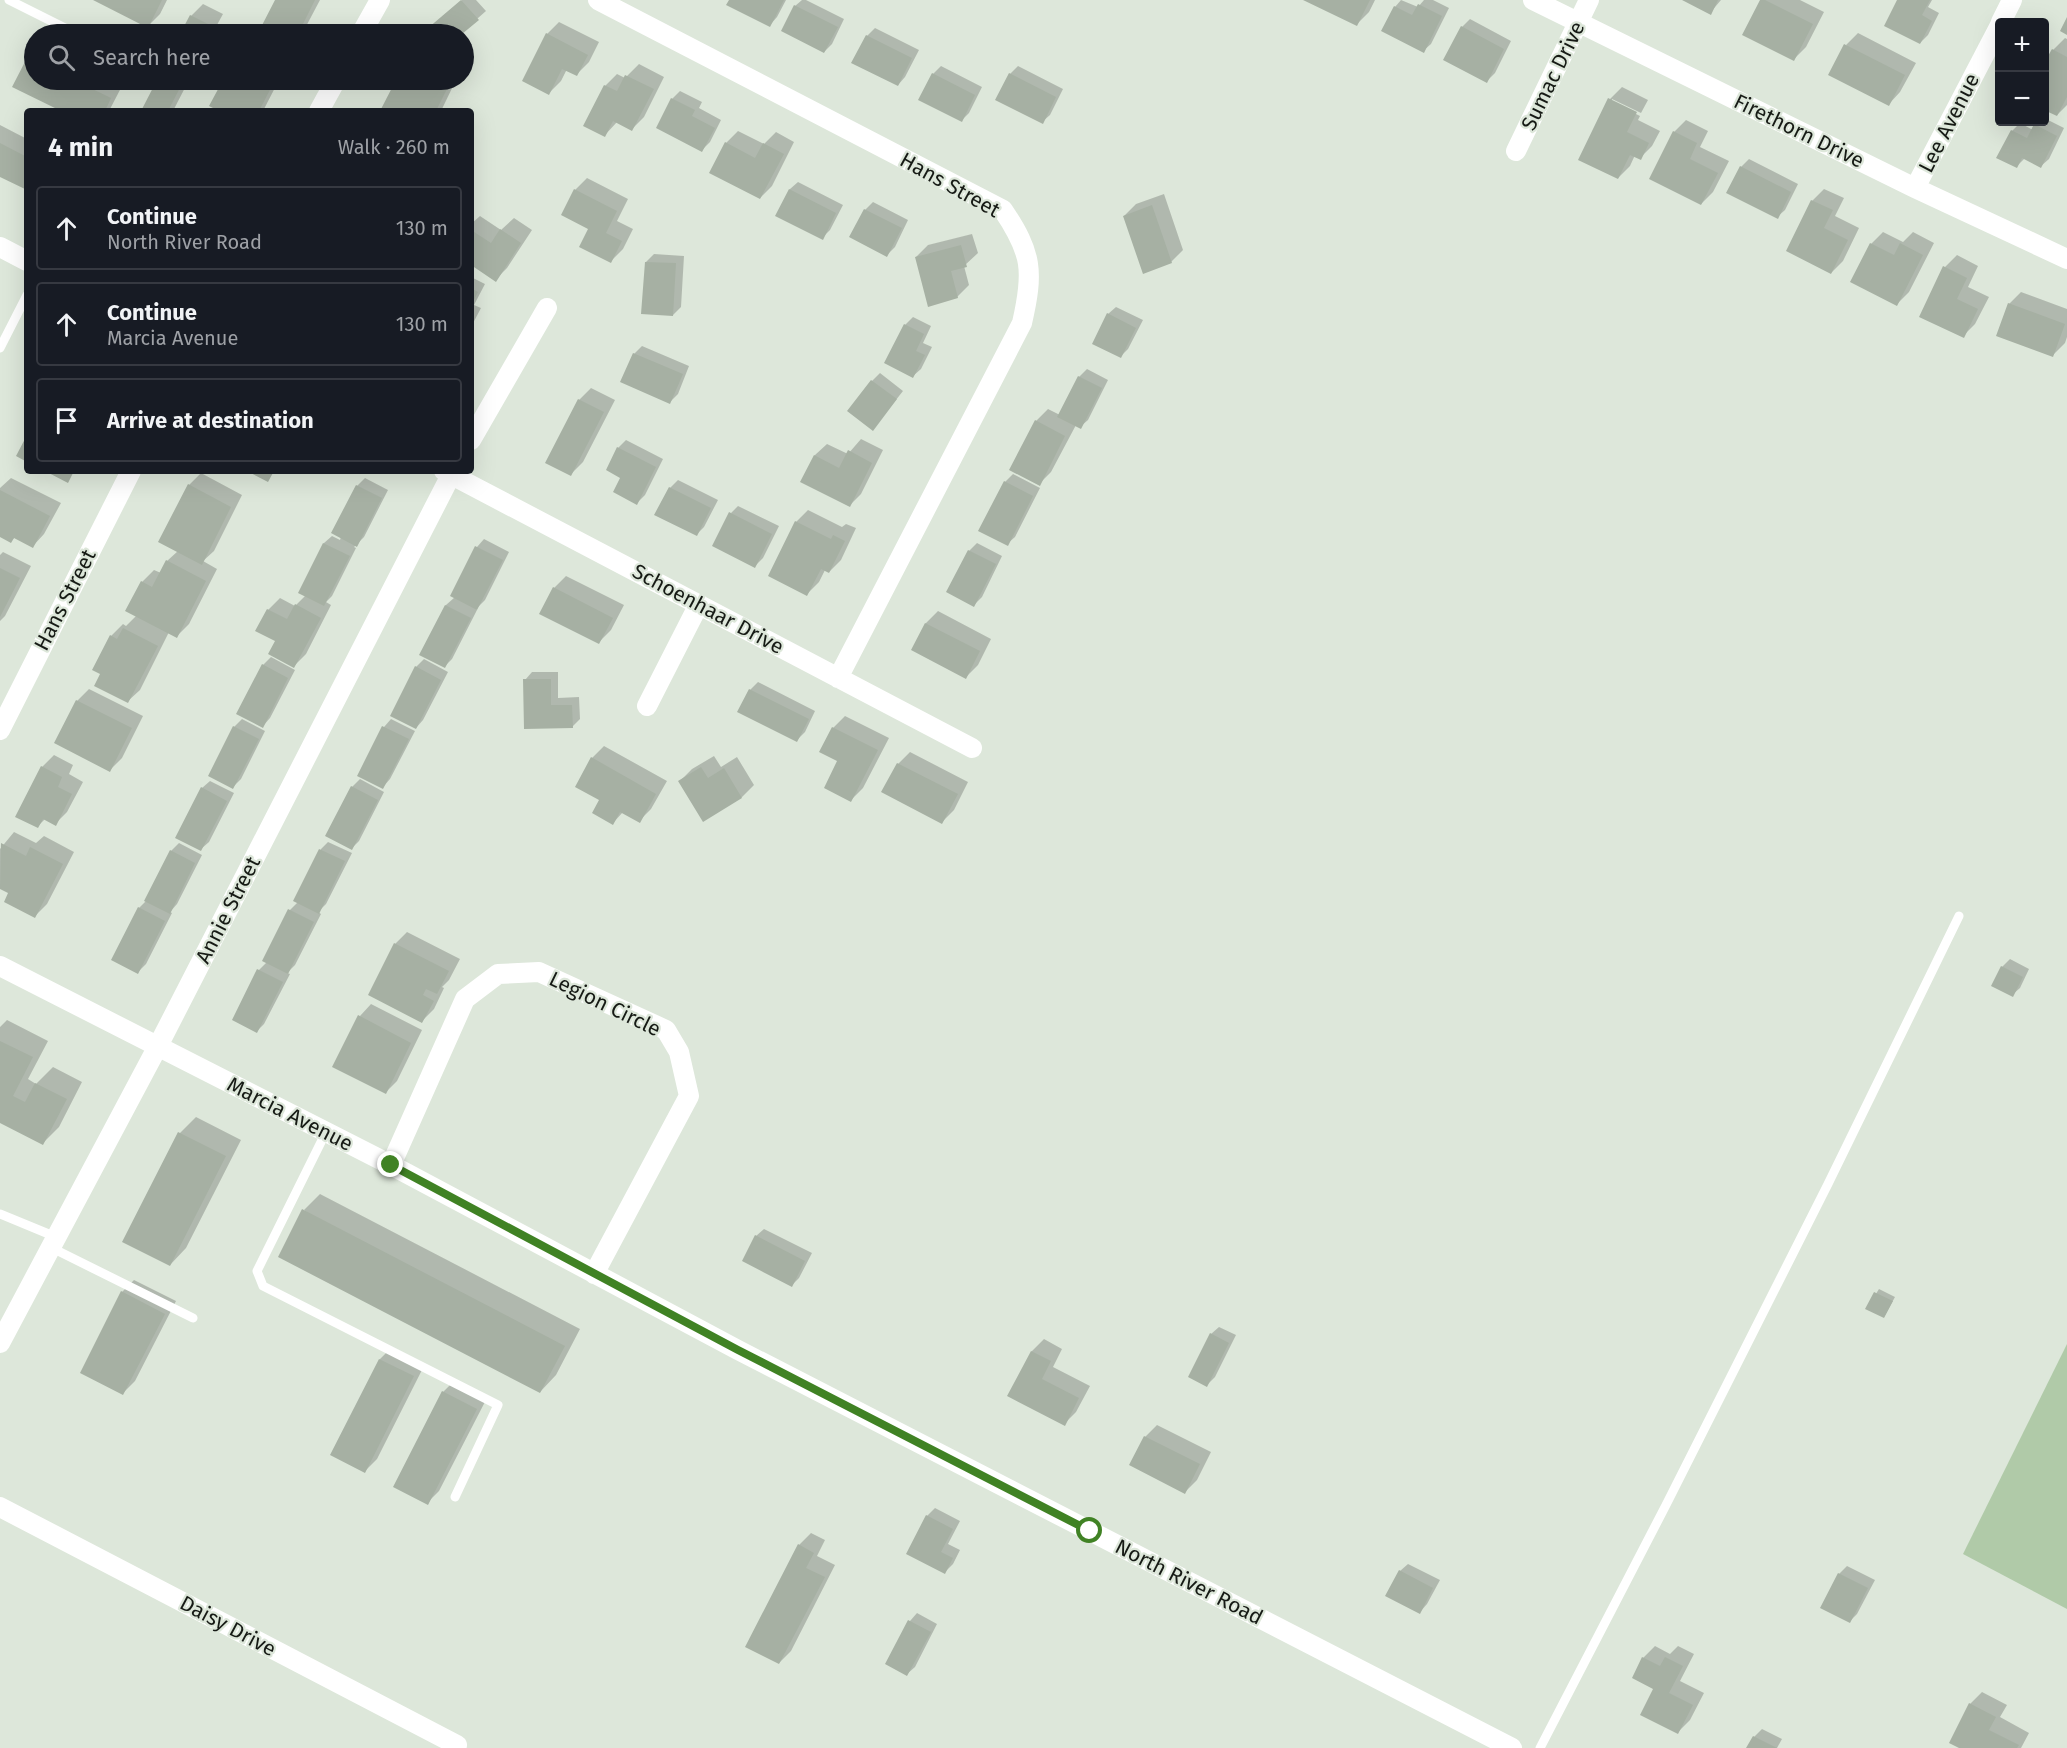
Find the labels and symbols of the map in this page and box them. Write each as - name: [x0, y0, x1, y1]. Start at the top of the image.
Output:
- street label: Sumac Drive: [1515, 17, 1591, 135]
- street label: Lee Avenue: [1913, 69, 1985, 177]
- street label: Firethorn Drive: [1730, 88, 1868, 174]
- street label: Hans Street: [895, 147, 1005, 223]
- street label: Hans Street: [28, 545, 102, 655]
- street label: Schoenhaar Drive: [628, 558, 788, 660]
- street label: Annie Street: [190, 852, 266, 968]
- street label: Legion Circle: [545, 966, 665, 1042]
- street label: Marcia Avenue: [223, 1071, 357, 1157]
- route end: [377, 1151, 403, 1177]
- route start: [1076, 1517, 1102, 1543]
- street label: North River Road: [1111, 1534, 1267, 1630]
- street label: Daisy Drive: [175, 1590, 281, 1662]

